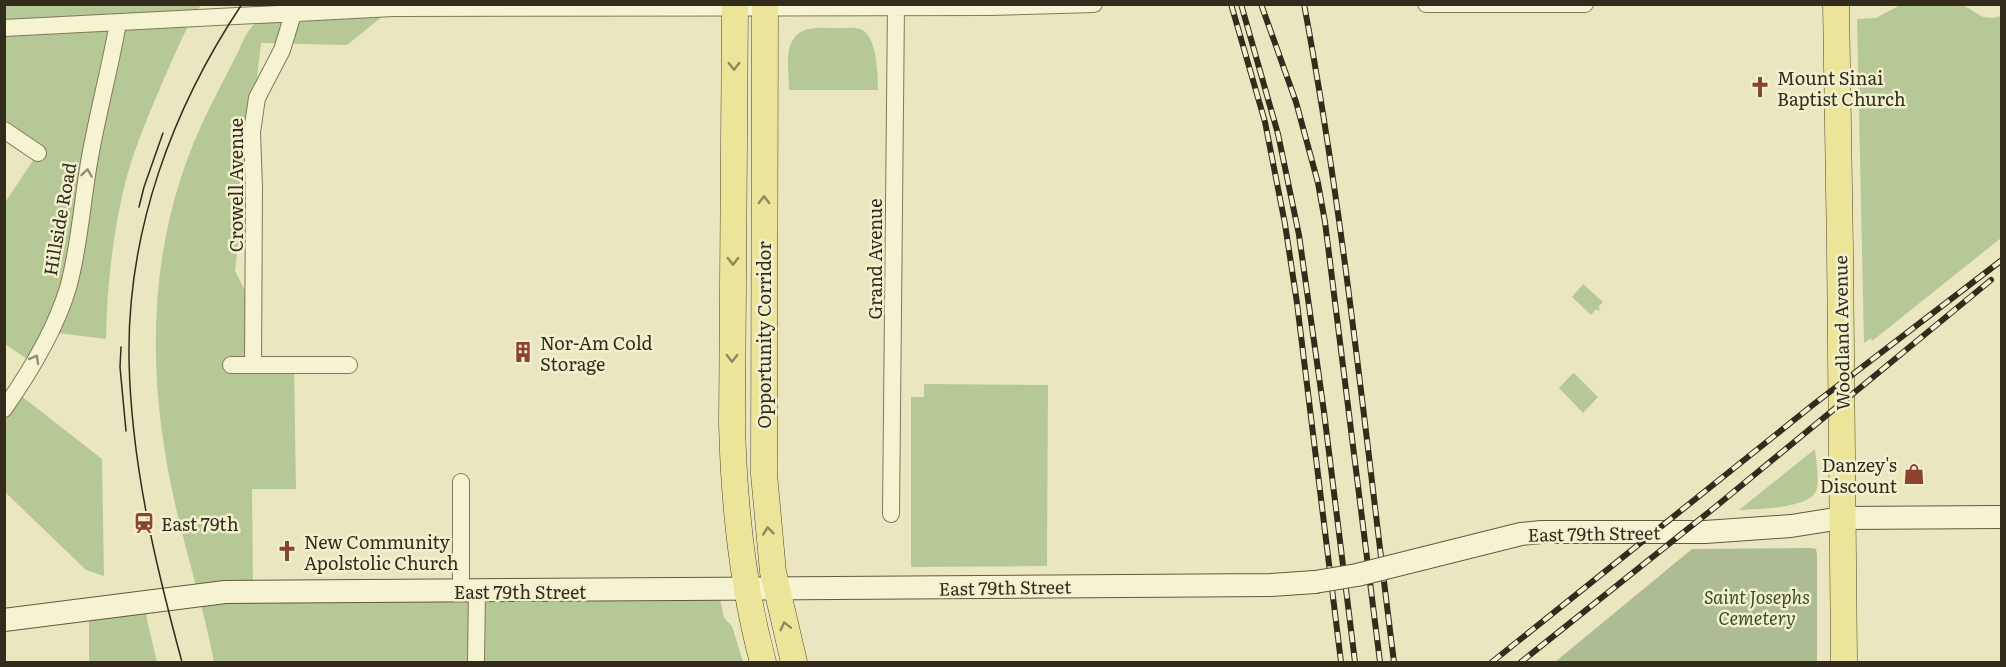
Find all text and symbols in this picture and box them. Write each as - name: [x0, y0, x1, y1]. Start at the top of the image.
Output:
- one-way arrow: [728, 62, 740, 71]
- place label: Mount Sinai Baptist Church: [1777, 64, 1906, 112]
- church icon: Mount Sinai Baptist Church: [1748, 75, 1772, 99]
- street label: Crowell Avenue: [222, 118, 249, 252]
- street label: Hillside Road: [36, 160, 82, 278]
- one-way arrow: [80, 168, 93, 178]
- one-way arrow: [758, 195, 770, 204]
- street label: Grand Avenue: [861, 198, 888, 320]
- street label: Opportunity Corridor: [750, 241, 777, 429]
- street label: Woodland Avenue: [1826, 255, 1856, 411]
- one-way arrow: [727, 257, 739, 266]
- place label: Nor-Am Cold Storage: [540, 329, 653, 377]
- building icon: Nor-Am Cold Storage: [511, 340, 535, 364]
- one-way arrow: [726, 354, 738, 363]
- one-way arrow: [28, 355, 39, 365]
- place label: Danzey's Discount: [1820, 451, 1898, 499]
- shop icon: Danzey's Discount: [1902, 462, 1926, 486]
- place label: East 79th: [161, 510, 239, 537]
- station icon: East 79th: [132, 511, 156, 535]
- street label: East 79th Street: [1527, 518, 1661, 548]
- one-way arrow: [762, 526, 775, 535]
- place label: New Community Apolstolic Church: [304, 528, 459, 576]
- church icon: New Community Apolstolic Church: [275, 539, 299, 563]
- street label: East 79th Street: [938, 572, 1072, 602]
- street label: East 79th Street: [454, 578, 587, 605]
- park label: Saint Josephs Cemetery: [1704, 583, 1810, 631]
- one-way arrow: [779, 621, 792, 631]

